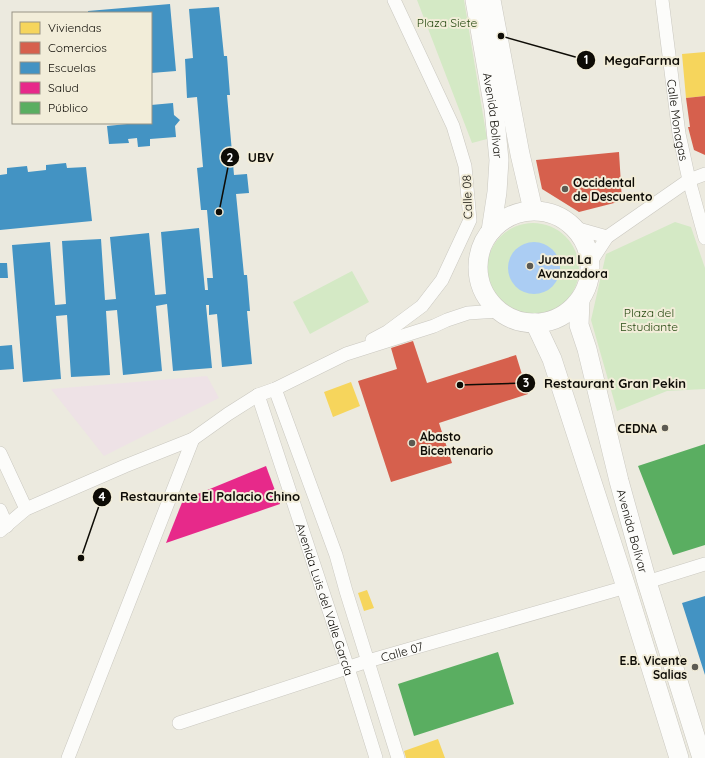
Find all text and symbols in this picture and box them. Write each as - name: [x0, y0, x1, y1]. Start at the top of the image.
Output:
- legend: [12, 12, 152, 124]
- park label: Plaza Siete: [417, 15, 477, 30]
- text: Viviendas: [48, 20, 102, 35]
- text: Comercios: [48, 40, 107, 55]
- callout: MegaFarma: [576, 48, 688, 73]
- text: 1: [584, 52, 588, 67]
- text: MegaFarma: [604, 52, 680, 68]
- text: Escuelas: [48, 60, 96, 75]
- street label: Avenida Bolívar: [480, 71, 506, 159]
- street label: Calle Monagas: [665, 78, 692, 162]
- text: Salud: [48, 80, 79, 95]
- text: Público: [48, 100, 88, 115]
- callout: UBV: [220, 145, 283, 170]
- text: UBV: [248, 149, 274, 165]
- text: 2: [227, 150, 234, 165]
- street label: Calle 08: [459, 175, 475, 219]
- place label: Occidental de Descuento: [573, 175, 653, 204]
- marker: Occidental de Descuento: [560, 184, 570, 194]
- place label: Juana La Avanzadora: [538, 252, 608, 281]
- marker: Juana La Avanzadora: [525, 261, 535, 271]
- park label: Plaza del Estudiante: [620, 305, 678, 334]
- callout: Restaurant Gran Pekin: [516, 371, 694, 396]
- text: 3: [523, 375, 529, 390]
- text: Restaurant Gran Pekin: [544, 375, 686, 391]
- place label: CEDNA: [618, 421, 657, 436]
- marker: CEDNA: [660, 423, 670, 433]
- place label: Abasto Bicentenario: [420, 429, 494, 458]
- marker: Abasto Bicentenario: [407, 438, 417, 448]
- callout: Restaurante El Palacio Chino: [92, 484, 309, 509]
- street label: Avenida Bolívar: [614, 487, 652, 575]
- text: Restaurante El Palacio Chino: [120, 488, 300, 504]
- text: 4: [98, 489, 106, 504]
- street label: Avenida Luis del Valle García: [293, 521, 357, 677]
- street label: Calle 07: [379, 638, 425, 664]
- place label: E.B. Vicente Salias: [620, 653, 687, 682]
- marker: E.B. Vicente Salias: [690, 662, 700, 672]

